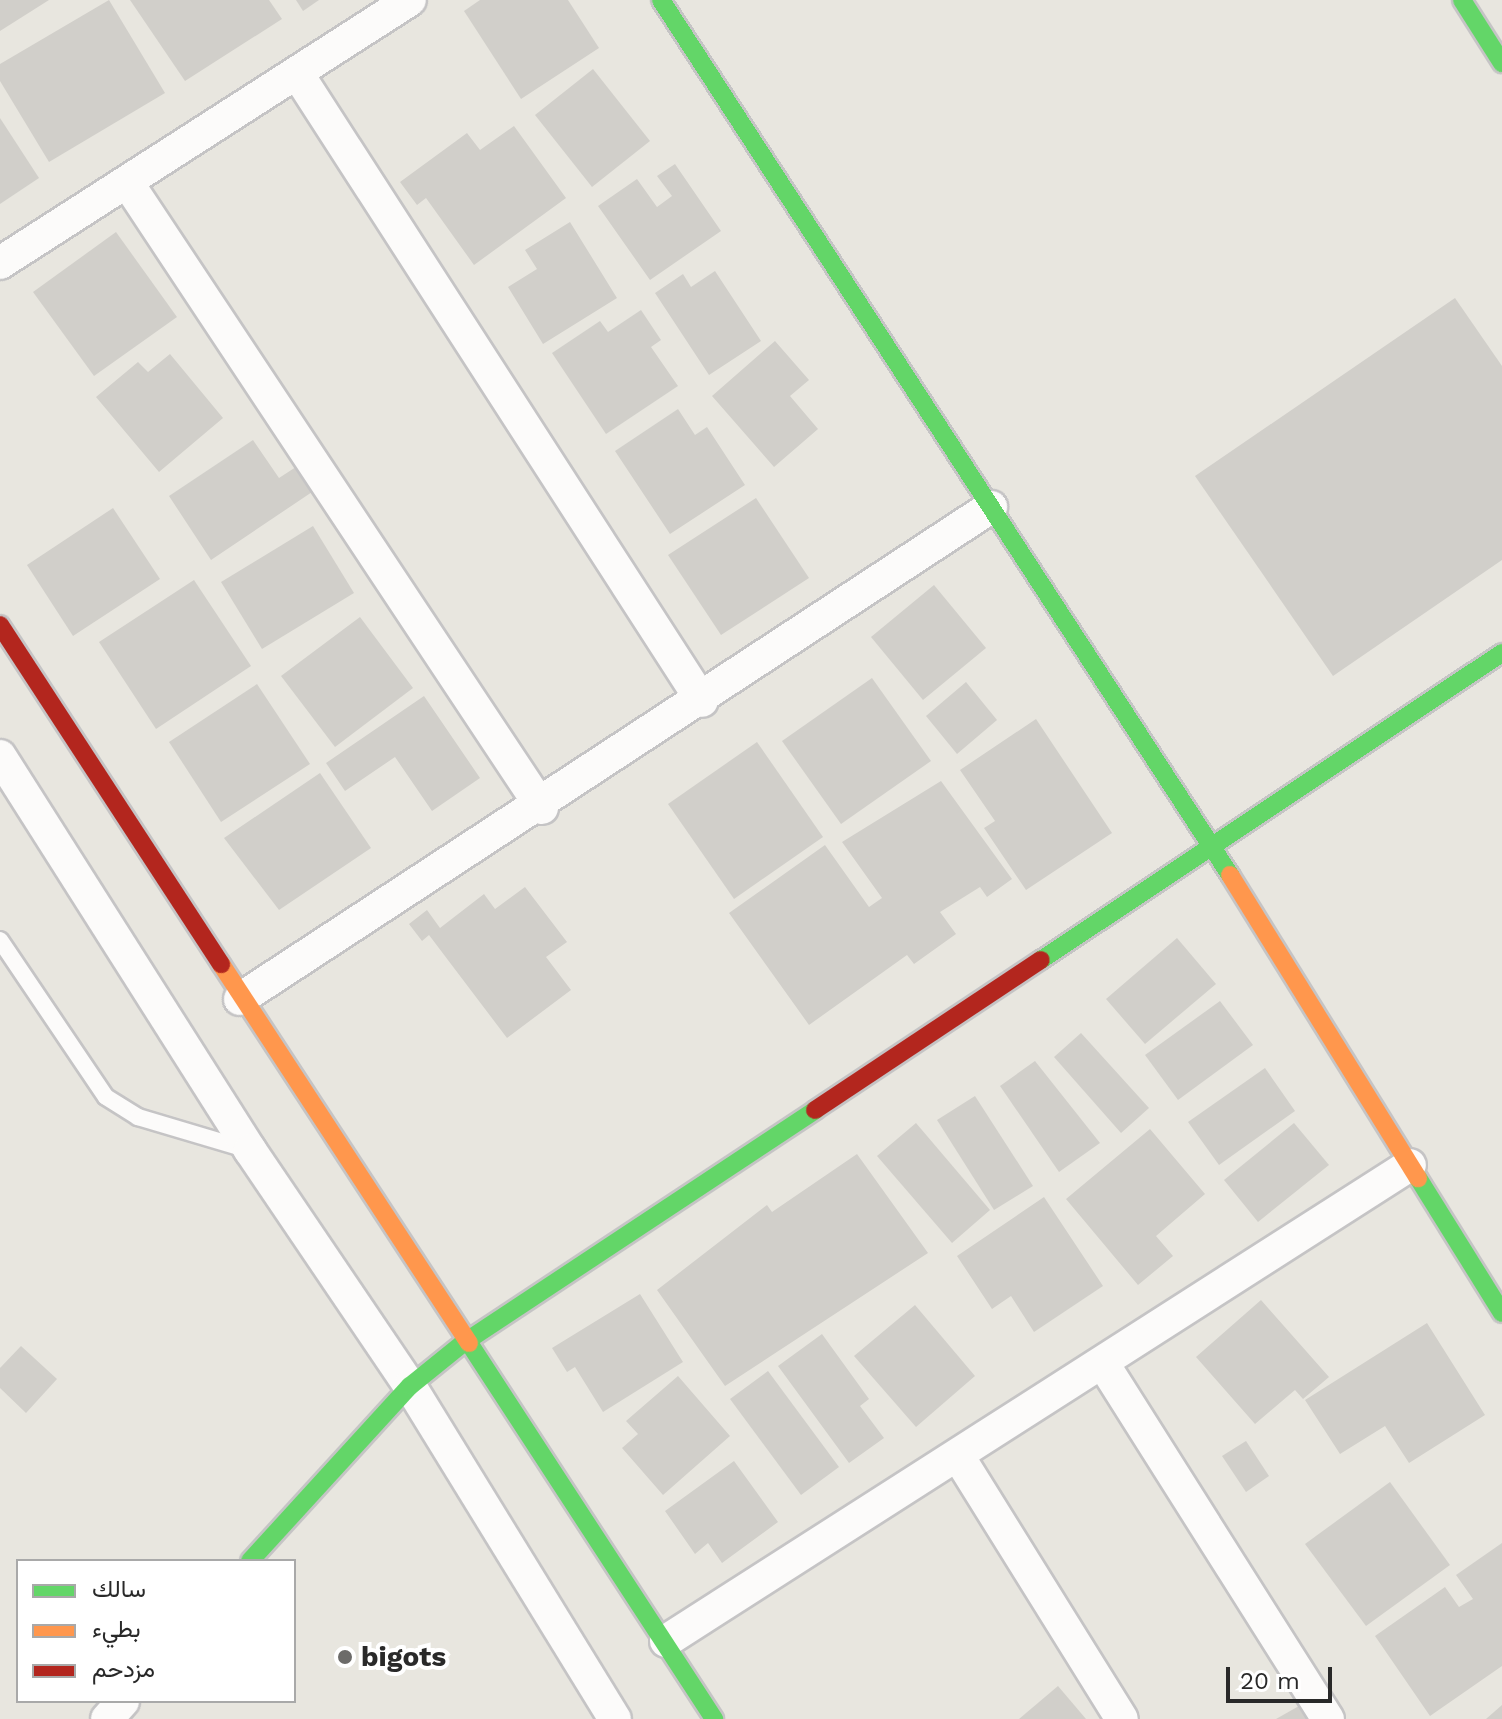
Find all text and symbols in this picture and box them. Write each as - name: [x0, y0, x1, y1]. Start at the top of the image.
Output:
- legend: [16, 1559, 296, 1703]
- text: سالك: [92, 1575, 146, 1603]
- text: بطيء: [92, 1615, 141, 1643]
- place label: bigots: [361, 1640, 446, 1674]
- marker: bigots: [336, 1648, 354, 1666]
- scale bar: [1230, 1651, 1336, 1701]
- text: مزدحم: [92, 1655, 155, 1683]
- text: 20 m: [1240, 1667, 1300, 1695]

